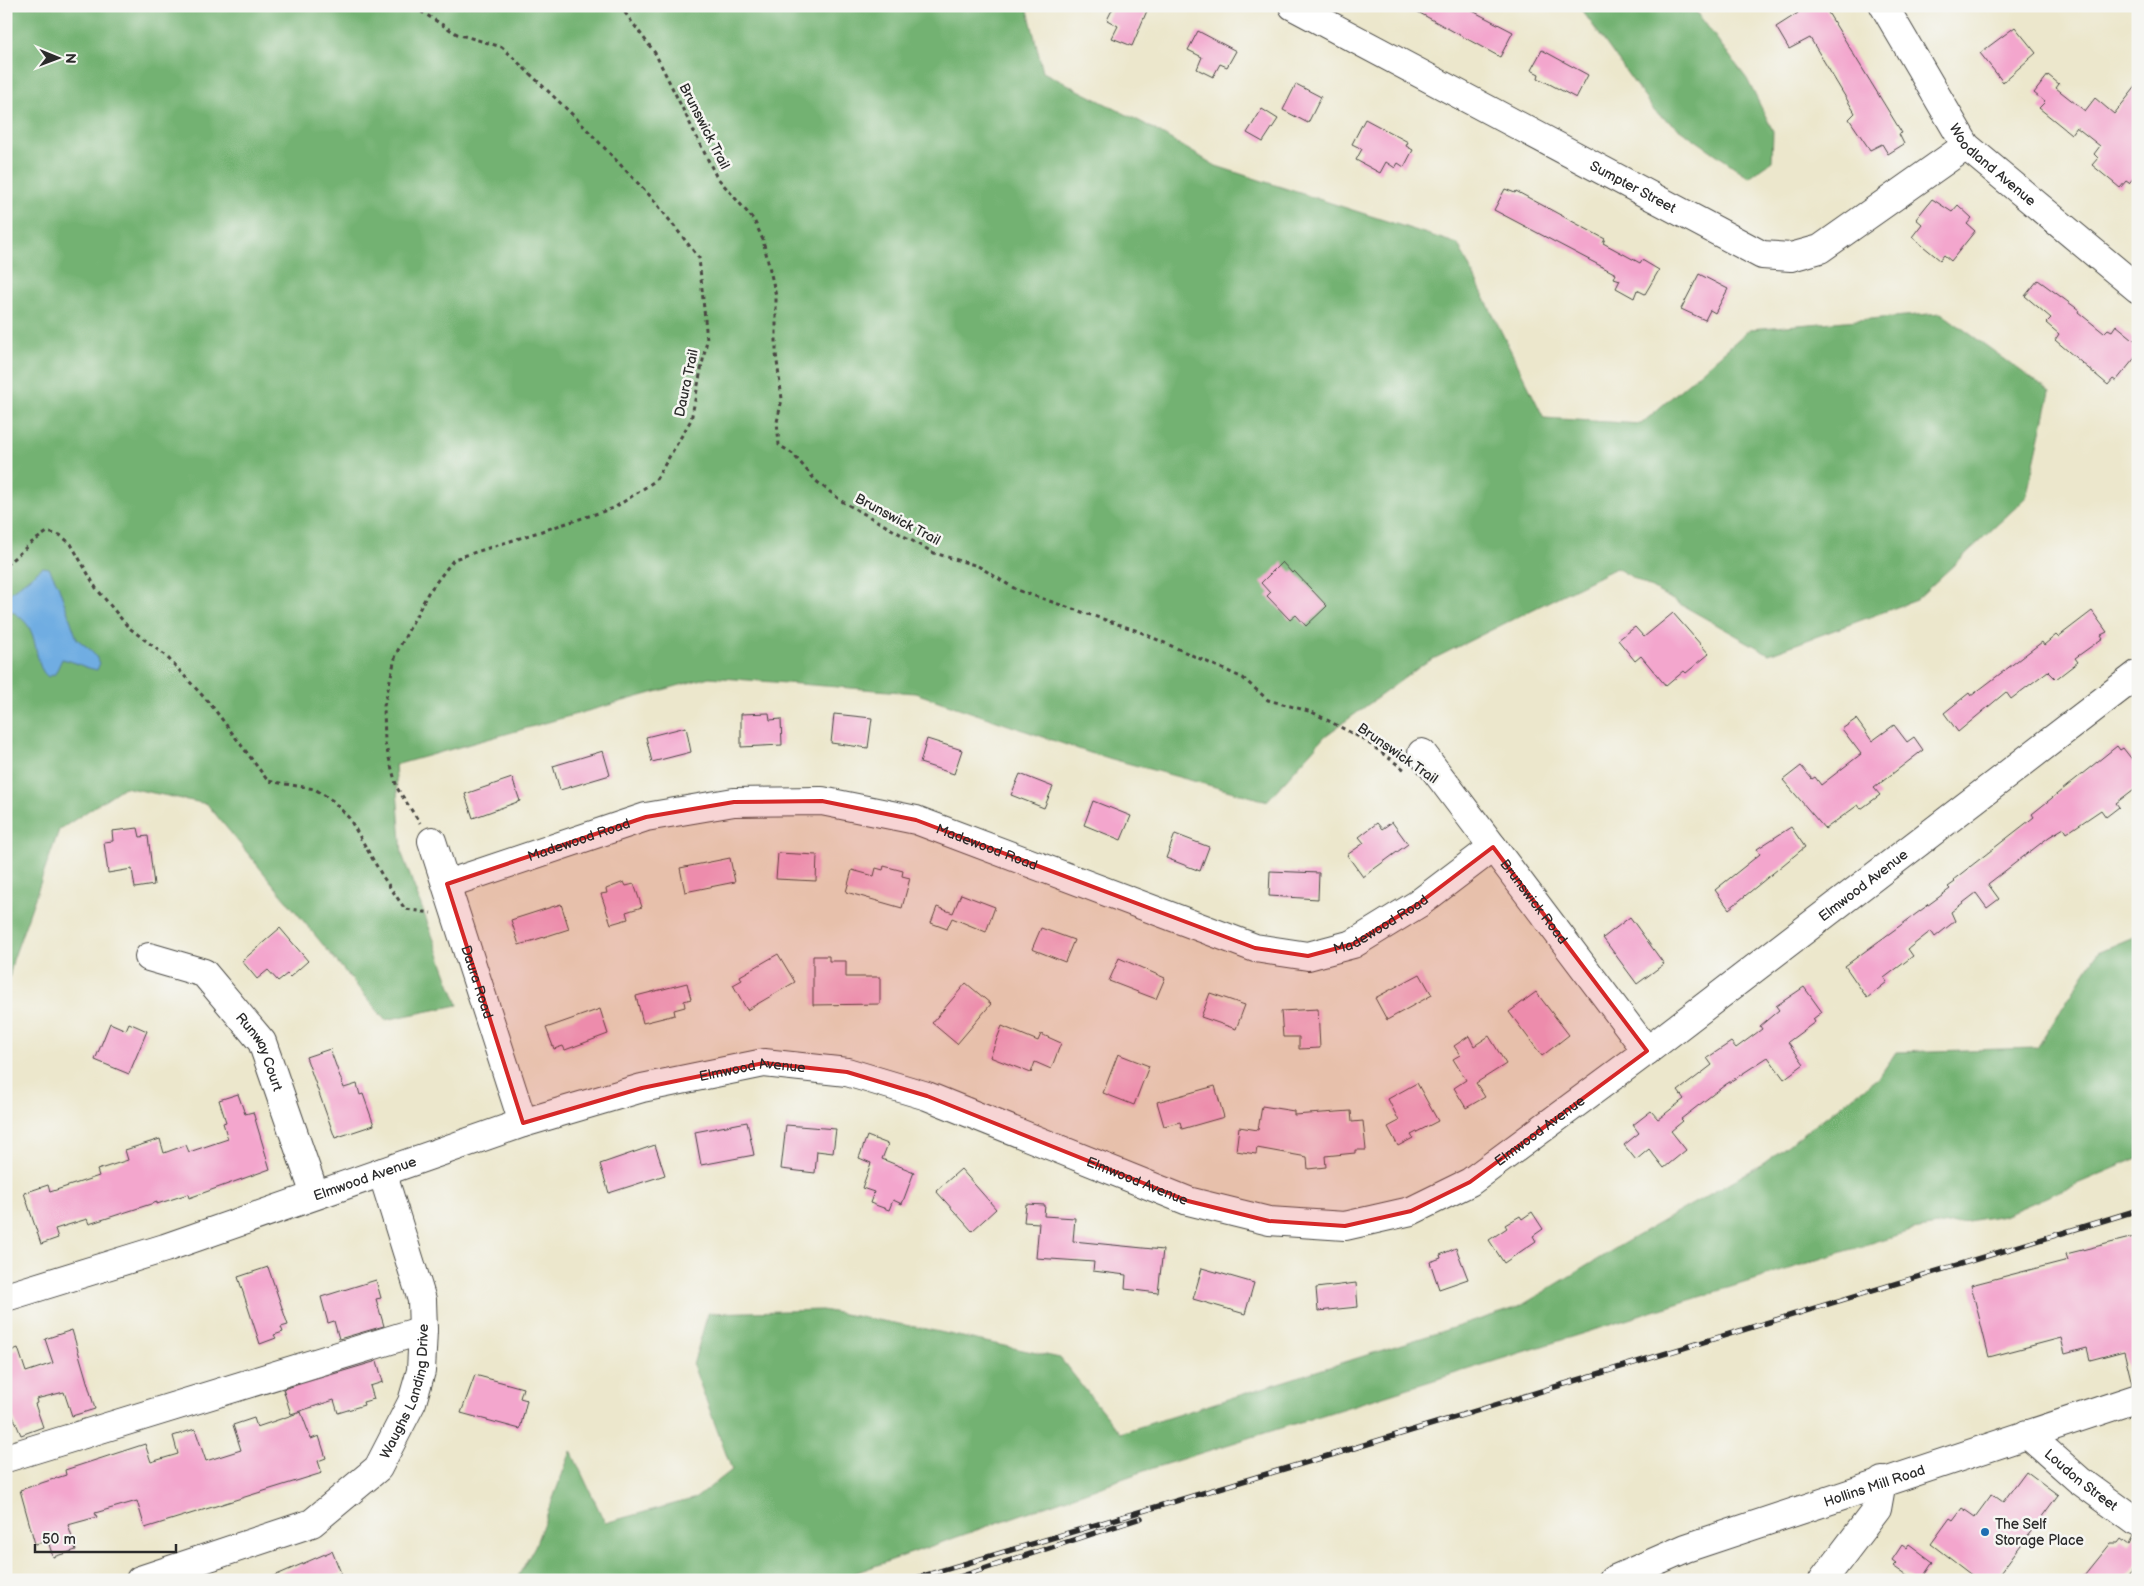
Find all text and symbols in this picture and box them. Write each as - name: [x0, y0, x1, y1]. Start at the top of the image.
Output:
- north arrow: [32, 32, 82, 82]
- text: N: [62, 53, 79, 64]
- street label: Brunswick Trail: [676, 80, 734, 172]
- street label: Woodland Avenue: [1946, 120, 2039, 210]
- street label: Sumpter Street: [1587, 157, 1679, 217]
- street label: Daura Trail: [671, 348, 702, 418]
- street label: Brunswick Trail: [852, 490, 943, 549]
- street label: Brunswick Trail: [1354, 719, 1441, 787]
- street label: Madewood Road: [525, 815, 632, 865]
- street label: Madewood Road: [934, 820, 1040, 874]
- street label: Elmwood Avenue: [1815, 846, 1911, 925]
- street label: Brunswick Road: [1496, 856, 1571, 948]
- street label: Madewood Road: [1331, 891, 1432, 958]
- street label: Daura Road: [457, 943, 497, 1021]
- street label: Runway Court: [232, 1009, 287, 1094]
- street label: Elmwood Avenue: [698, 1054, 806, 1085]
- street label: Elmwood Avenue: [1491, 1092, 1588, 1170]
- street label: Elmwood Avenue: [311, 1153, 419, 1205]
- street label: Elmwood Avenue: [1084, 1153, 1190, 1209]
- street label: Waughs Landing Drive: [376, 1323, 432, 1461]
- street label: Loudon Street: [2041, 1446, 2122, 1515]
- street label: Hollins Mill Road: [1822, 1461, 1927, 1511]
- place label: The Self Storage Place: [1995, 1516, 2084, 1549]
- scale bar: [35, 1521, 176, 1553]
- marker: The Self Storage Place: [1979, 1526, 1991, 1538]
- text: 50 m: [42, 1530, 76, 1549]

